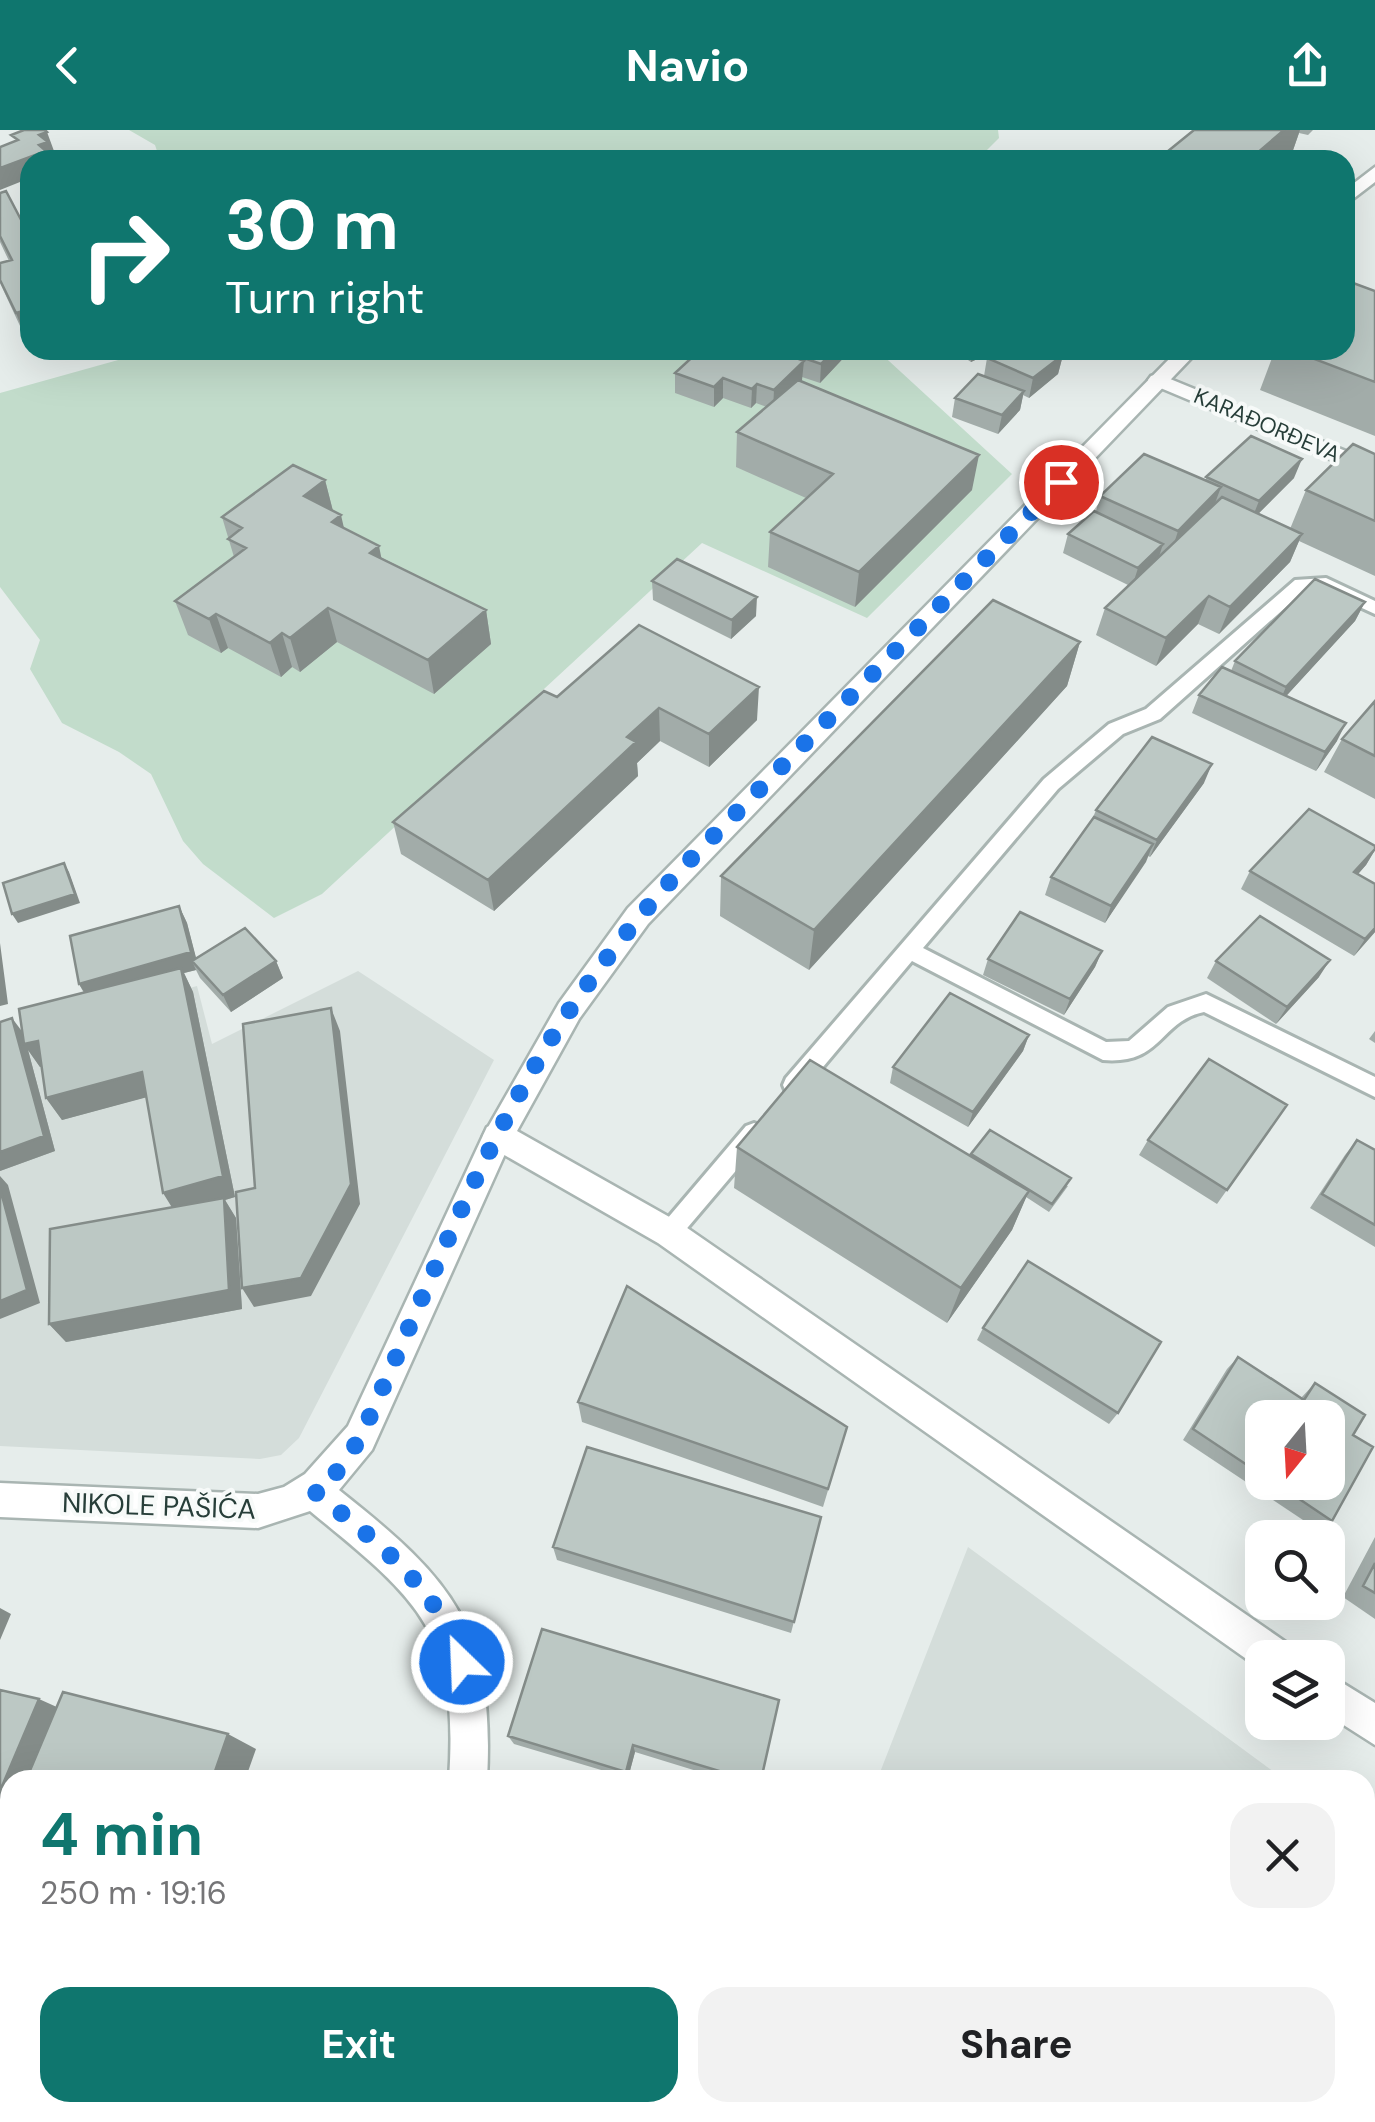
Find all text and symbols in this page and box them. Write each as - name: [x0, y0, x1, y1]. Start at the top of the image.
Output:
- text: Navio: [626, 36, 749, 95]
- icon: back: [40, 38, 95, 93]
- icon: share: [1280, 38, 1335, 93]
- text: 30 m: [225, 180, 399, 271]
- icon: right: [60, 190, 190, 320]
- text: Turn right: [225, 268, 424, 327]
- street label: KARAĐORĐEVA: [1190, 381, 1344, 469]
- pin: [1019, 440, 1104, 525]
- icon: arrive: [1034, 455, 1089, 510]
- north arrow: [1245, 1400, 1345, 1500]
- map controls: [1245, 1400, 1345, 1740]
- street label: NIKOLE PAŠIĆA: [61, 1484, 257, 1528]
- button: search: [1245, 1520, 1345, 1620]
- position arrow: [410, 1610, 514, 1714]
- button: layers: [1245, 1640, 1345, 1740]
- text: 4 min: [40, 1795, 203, 1874]
- button: close: [1230, 1803, 1335, 1908]
- text: 250 m · 19:16: [40, 1872, 227, 1914]
- button: Exit: [40, 1987, 678, 2102]
- button: Share: [698, 1987, 1335, 2102]

